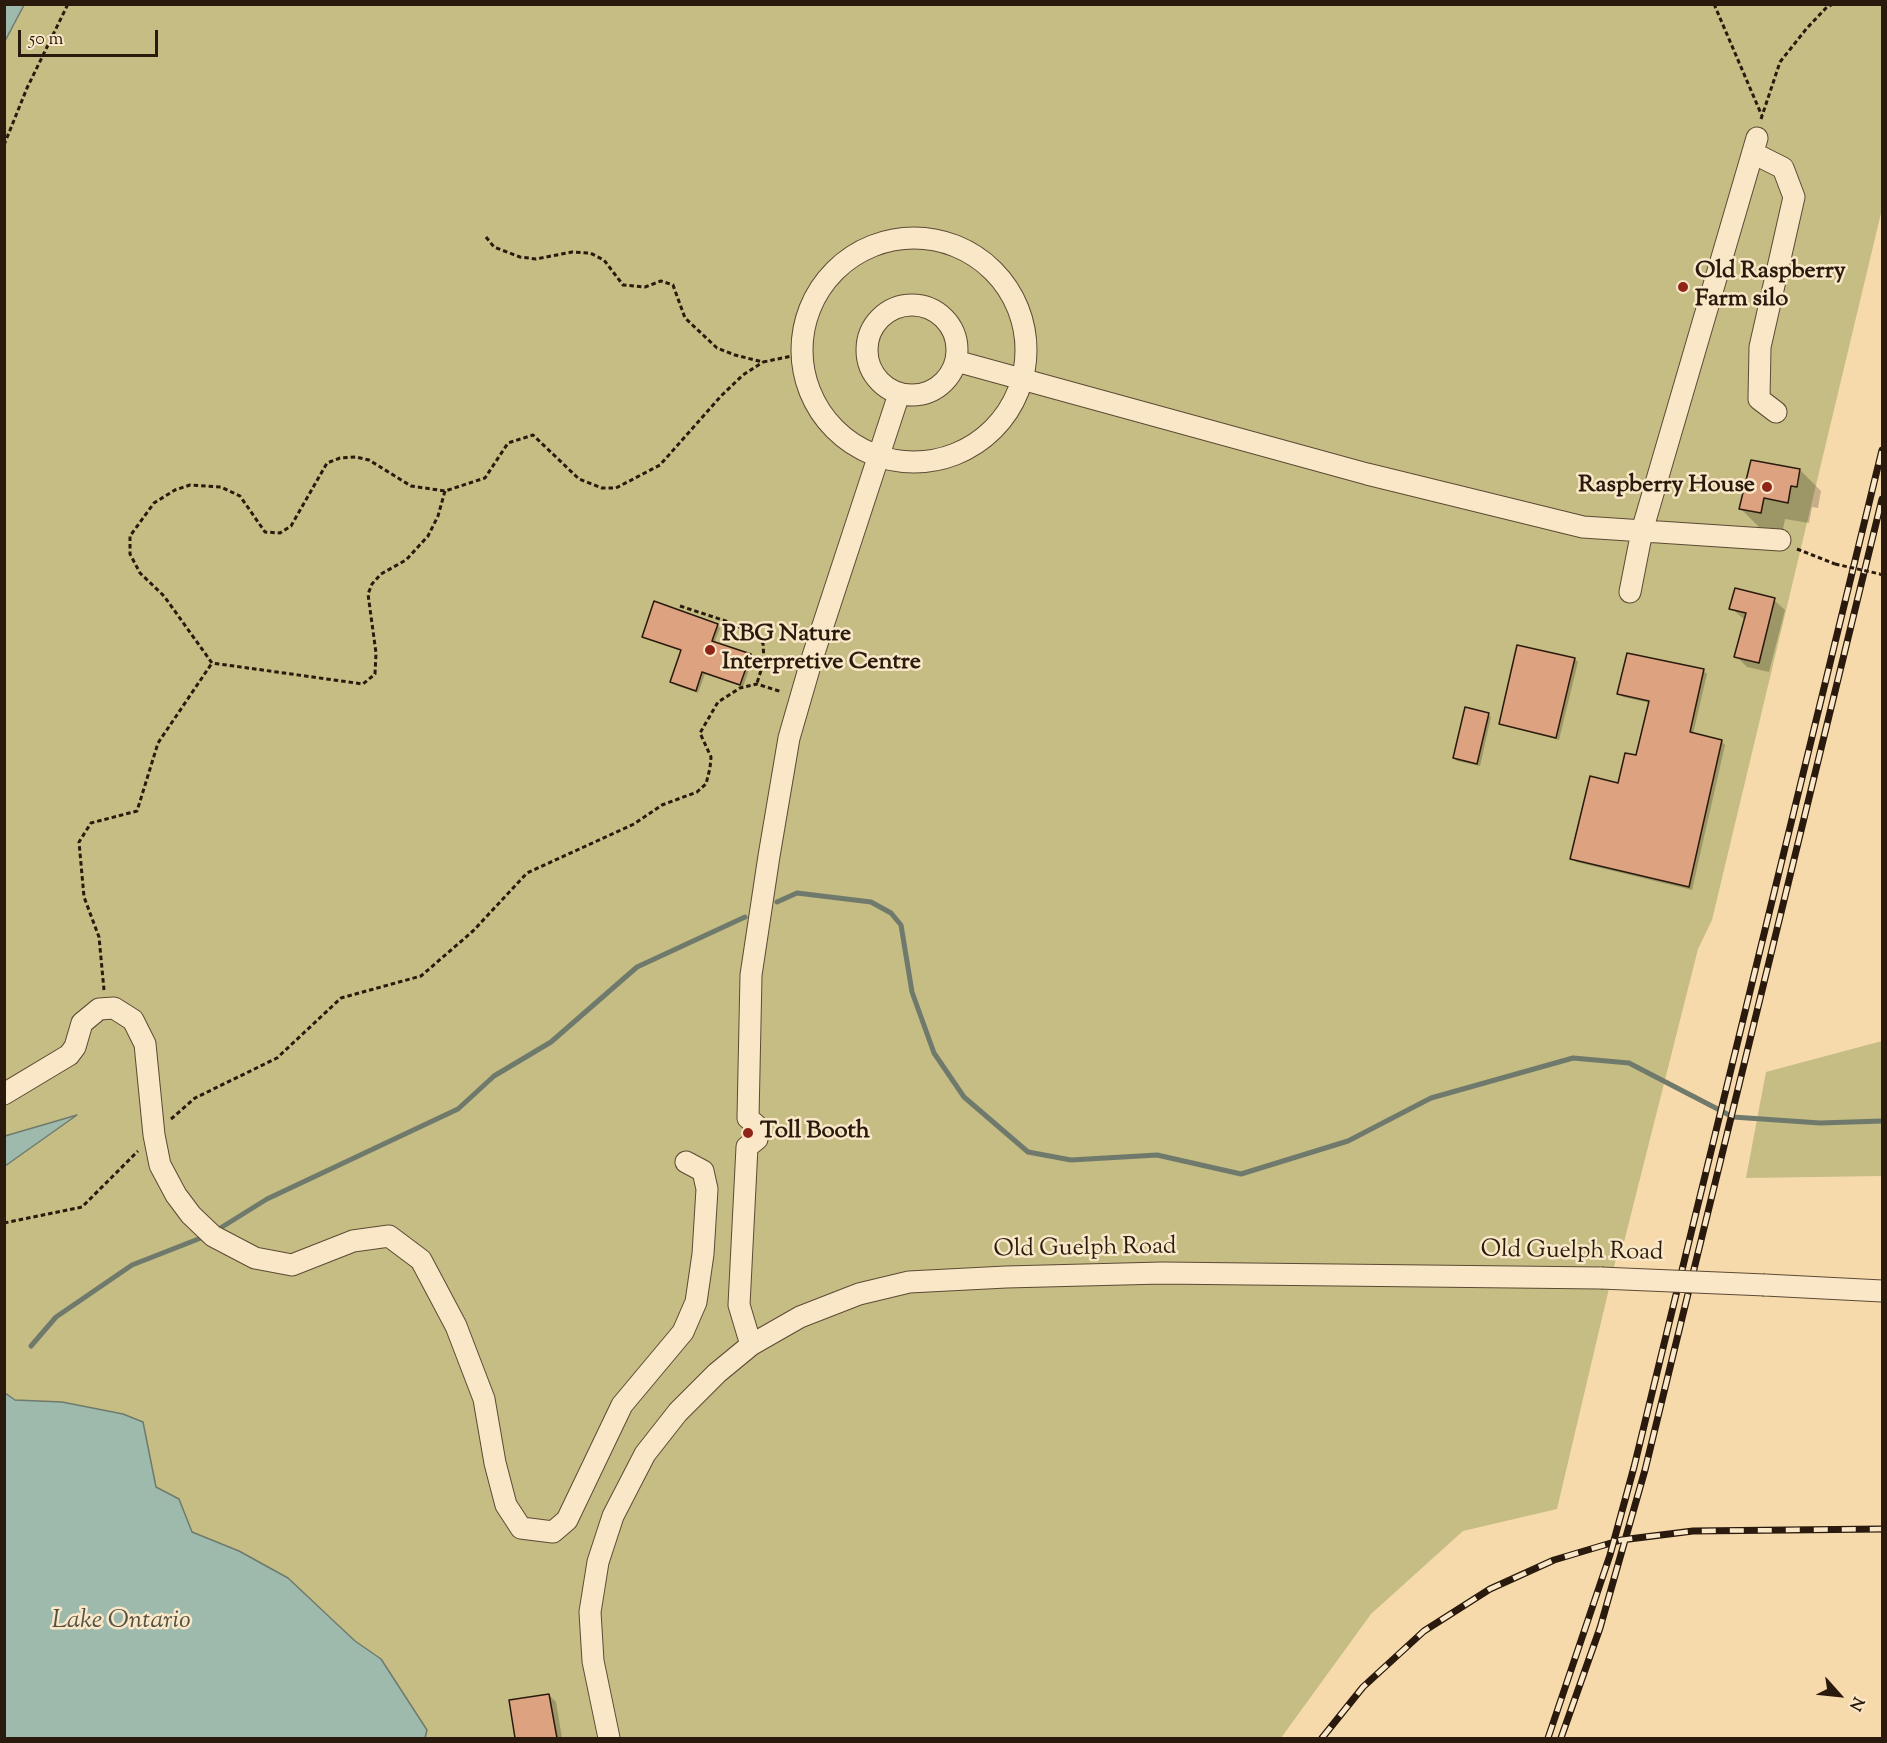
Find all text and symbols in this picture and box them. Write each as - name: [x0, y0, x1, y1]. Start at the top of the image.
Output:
- scale bar: [21, 18, 160, 56]
- text: 50 m: [29, 27, 63, 53]
- place label: Old Raspberry Farm silo: [1695, 259, 1846, 315]
- marker: Old Raspberry Farm silo: [1676, 280, 1690, 294]
- place label: Raspberry House: [1578, 473, 1755, 501]
- marker: Raspberry House: [1760, 480, 1774, 494]
- place label: RBG Nature Interpretive Centre: [722, 622, 921, 678]
- marker: RBG Nature Interpretive Centre: [703, 643, 717, 657]
- place label: Toll Booth: [760, 1119, 870, 1147]
- marker: Toll Booth: [741, 1126, 755, 1140]
- street label: Old Guelph Road: [993, 1234, 1177, 1266]
- street label: Old Guelph Road: [1480, 1237, 1664, 1269]
- water label: Lake Ontario: [51, 1607, 191, 1639]
- north arrow: [1809, 1665, 1869, 1725]
- text: N: [1842, 1692, 1869, 1714]

